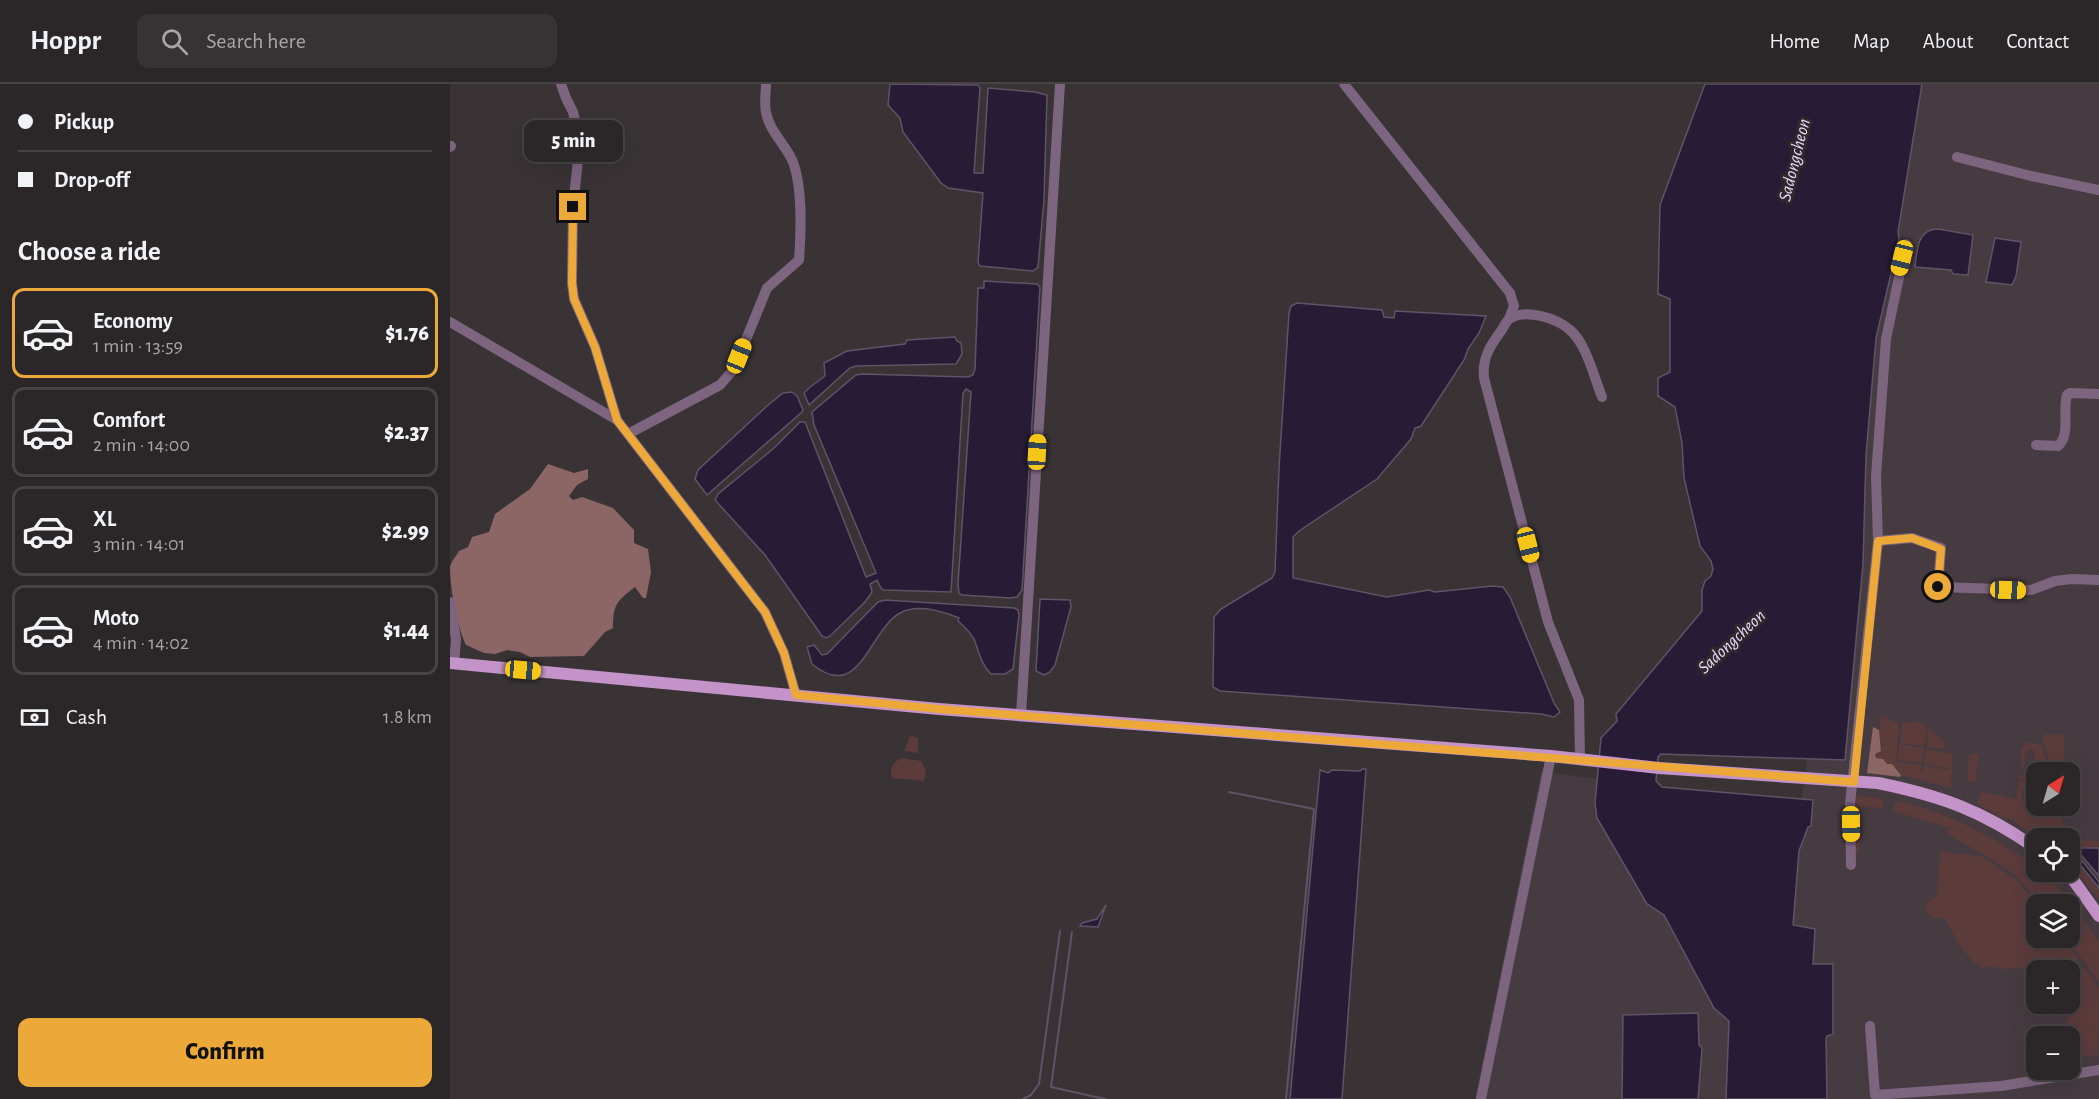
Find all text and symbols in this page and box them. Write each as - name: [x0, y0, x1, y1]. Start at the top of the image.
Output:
- search box: [137, 14, 557, 68]
- icon: search: [158, 25, 191, 58]
- text: Hoppr: [30, 27, 101, 55]
- text: Search here: [206, 30, 306, 52]
- text: Home: [1769, 31, 1820, 52]
- text: Map: [1853, 31, 1890, 52]
- text: About: [1923, 31, 1973, 52]
- text: Contact: [2006, 31, 2069, 52]
- text: Pickup: [54, 111, 114, 133]
- water label: Sadongcheon: [1776, 117, 1814, 203]
- callout: 5 min: [524, 120, 622, 162]
- text: 5 min: [552, 131, 595, 151]
- text: Drop-off: [54, 169, 130, 191]
- route end: [559, 193, 586, 220]
- text: Choose a ride: [18, 238, 161, 265]
- car: [1889, 238, 1915, 278]
- icon: car: [21, 306, 75, 360]
- text: Economy: [93, 310, 173, 332]
- text: $1.76: [385, 322, 429, 344]
- text: 1 min · 13:59: [93, 336, 183, 356]
- car: [724, 336, 754, 376]
- icon: car: [21, 405, 75, 459]
- text: Comfort: [93, 409, 165, 431]
- text: $2.37: [384, 421, 429, 443]
- car: [1027, 434, 1047, 470]
- text: 2 min · 14:00: [93, 435, 190, 455]
- icon: car: [21, 504, 75, 558]
- text: XL: [93, 508, 116, 530]
- text: $2.99: [382, 520, 429, 542]
- car: [1515, 525, 1541, 565]
- text: 3 min · 14:01: [93, 534, 185, 554]
- route start: [1924, 573, 1951, 600]
- car: [1990, 580, 2026, 600]
- icon: car: [21, 603, 75, 657]
- text: Moto: [93, 607, 139, 629]
- water label: Sadongcheon: [1695, 607, 1769, 677]
- text: $1.44: [383, 619, 429, 641]
- text: 4 min · 14:02: [93, 633, 189, 653]
- car: [504, 659, 542, 681]
- icon: cash: [18, 701, 51, 734]
- text: Cash: [66, 706, 107, 728]
- text: 1.8 km: [383, 707, 432, 727]
- north arrow: [2026, 762, 2080, 816]
- map controls: [2026, 762, 2080, 1080]
- car: [1842, 806, 1860, 842]
- button: locate: [2026, 828, 2080, 882]
- button: layers: [2026, 894, 2080, 948]
- button: +: [2026, 960, 2080, 1014]
- button: Confirm: [18, 1018, 432, 1087]
- button: −: [2026, 1026, 2080, 1080]

